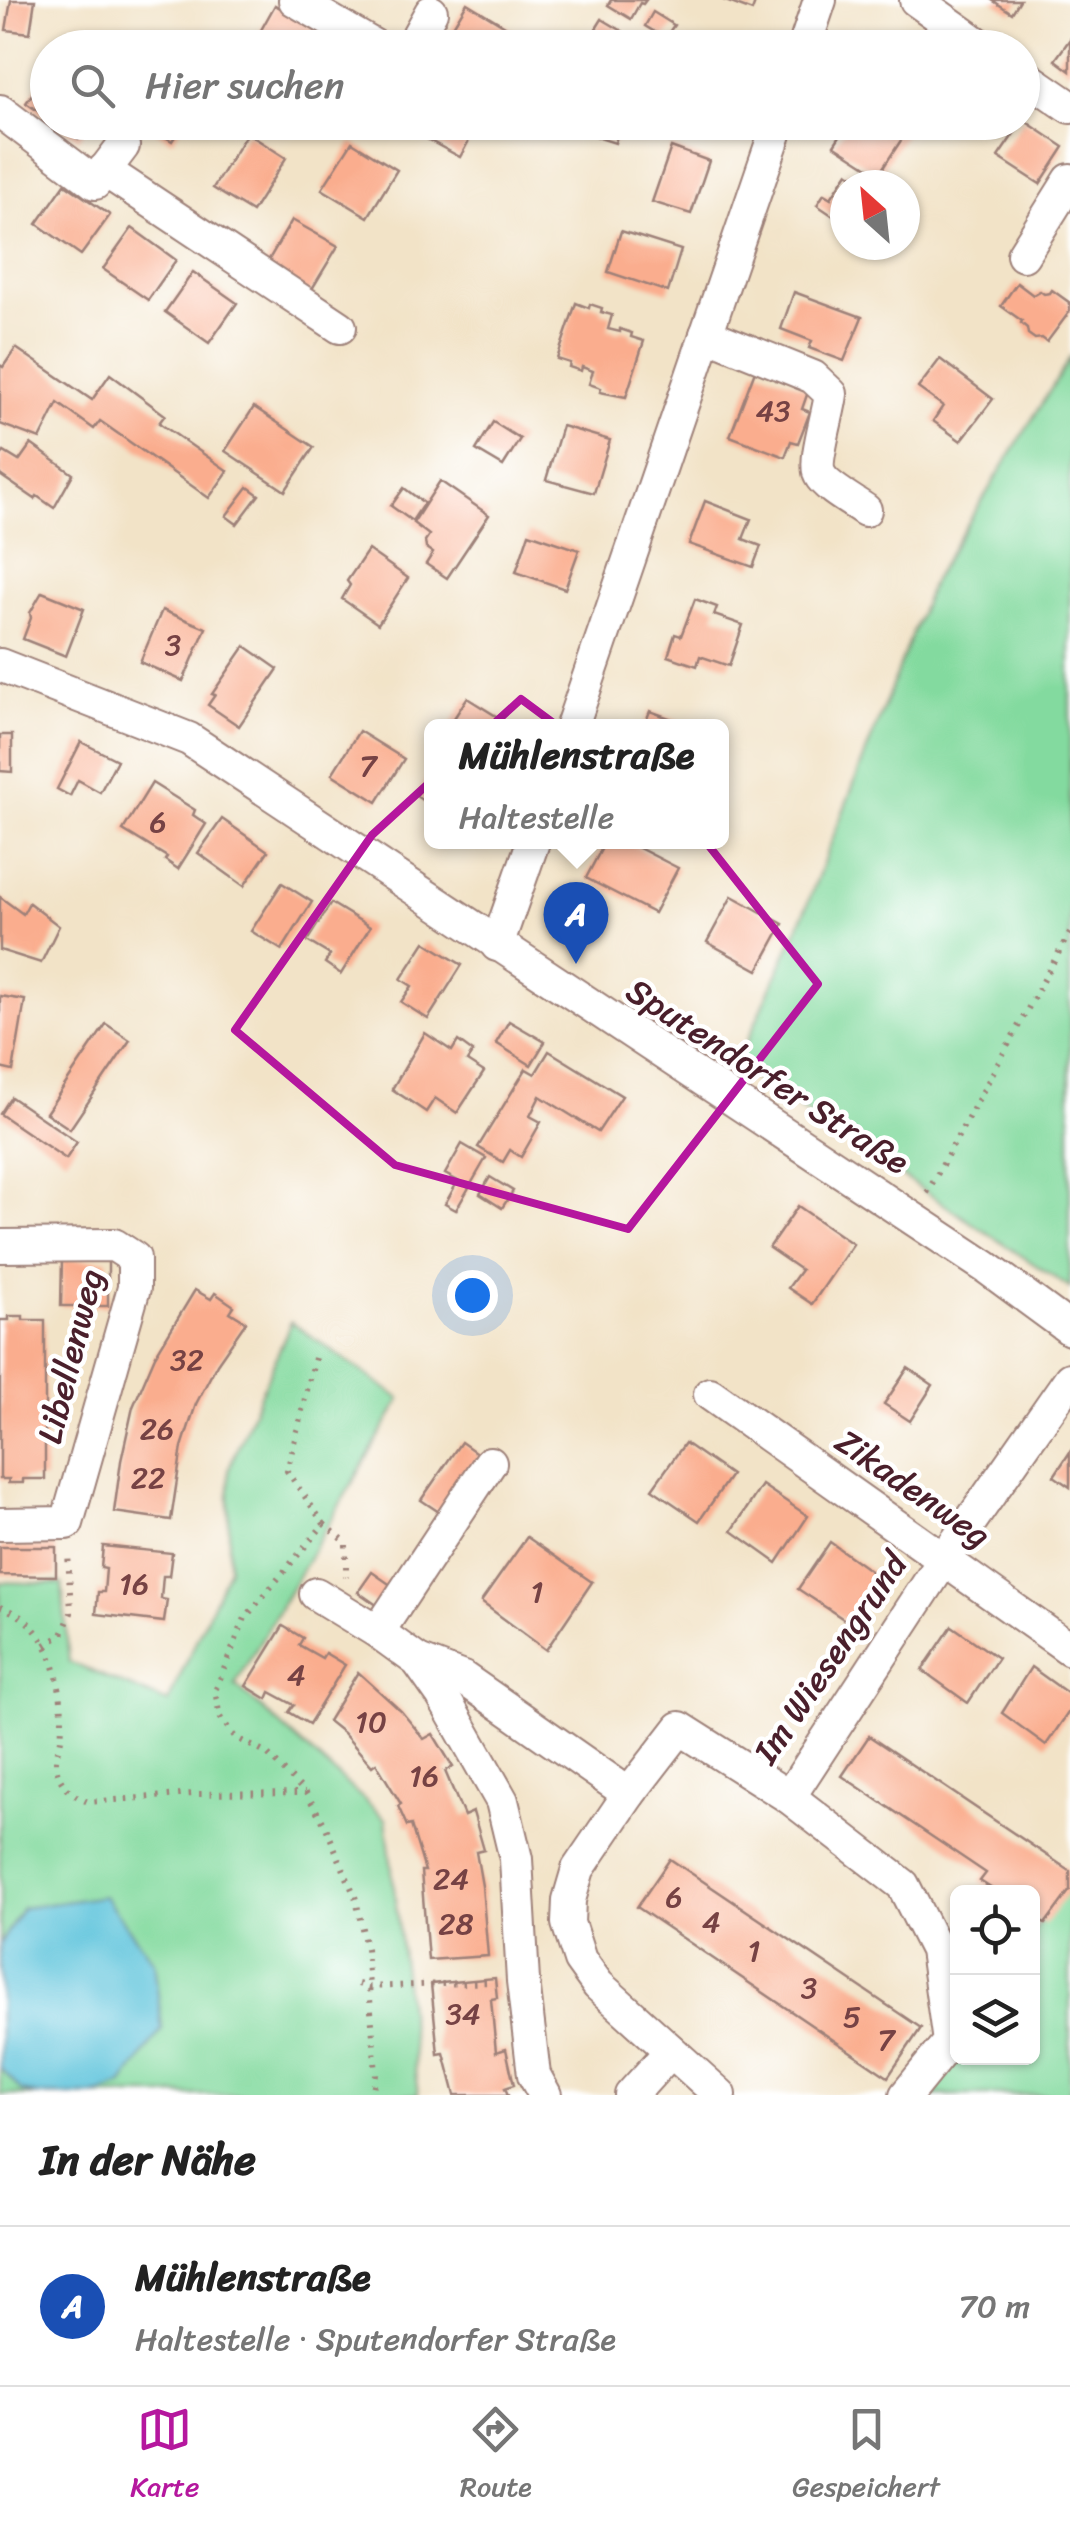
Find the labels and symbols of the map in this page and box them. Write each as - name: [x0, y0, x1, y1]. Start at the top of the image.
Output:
- north arrow: [830, 170, 920, 260]
- house number: 43: [755, 384, 791, 438]
- house number: 3: [165, 618, 181, 672]
- house number: 7: [359, 739, 378, 793]
- house number: 6: [149, 795, 167, 849]
- pin: A: [544, 882, 608, 964]
- street label: Sputendorfer Straße: [613, 961, 923, 1192]
- street label: Libellenweg: [18, 1262, 122, 1450]
- your location: [447, 1270, 498, 1321]
- house number: 32: [170, 1333, 204, 1387]
- house number: 26: [140, 1402, 174, 1456]
- street label: Zikadenweg: [822, 1411, 1004, 1565]
- house number: 22: [131, 1451, 165, 1505]
- street label: Im Wiesengrund: [735, 1537, 926, 1778]
- house number: 16: [119, 1557, 149, 1611]
- house number: 1: [531, 1565, 543, 1619]
- house number: 4: [287, 1648, 305, 1702]
- house number: 10: [355, 1695, 387, 1749]
- house number: 16: [409, 1749, 439, 1803]
- house number: 24: [433, 1852, 469, 1906]
- house number: 6: [665, 1870, 683, 1924]
- house number: 4: [702, 1895, 720, 1949]
- house number: 28: [438, 1897, 474, 1951]
- house number: 1: [748, 1924, 760, 1978]
- house number: 3: [801, 1961, 817, 2015]
- house number: 34: [445, 1987, 481, 2041]
- house number: 5: [843, 1990, 861, 2044]
- house number: 7: [877, 2013, 896, 2067]

